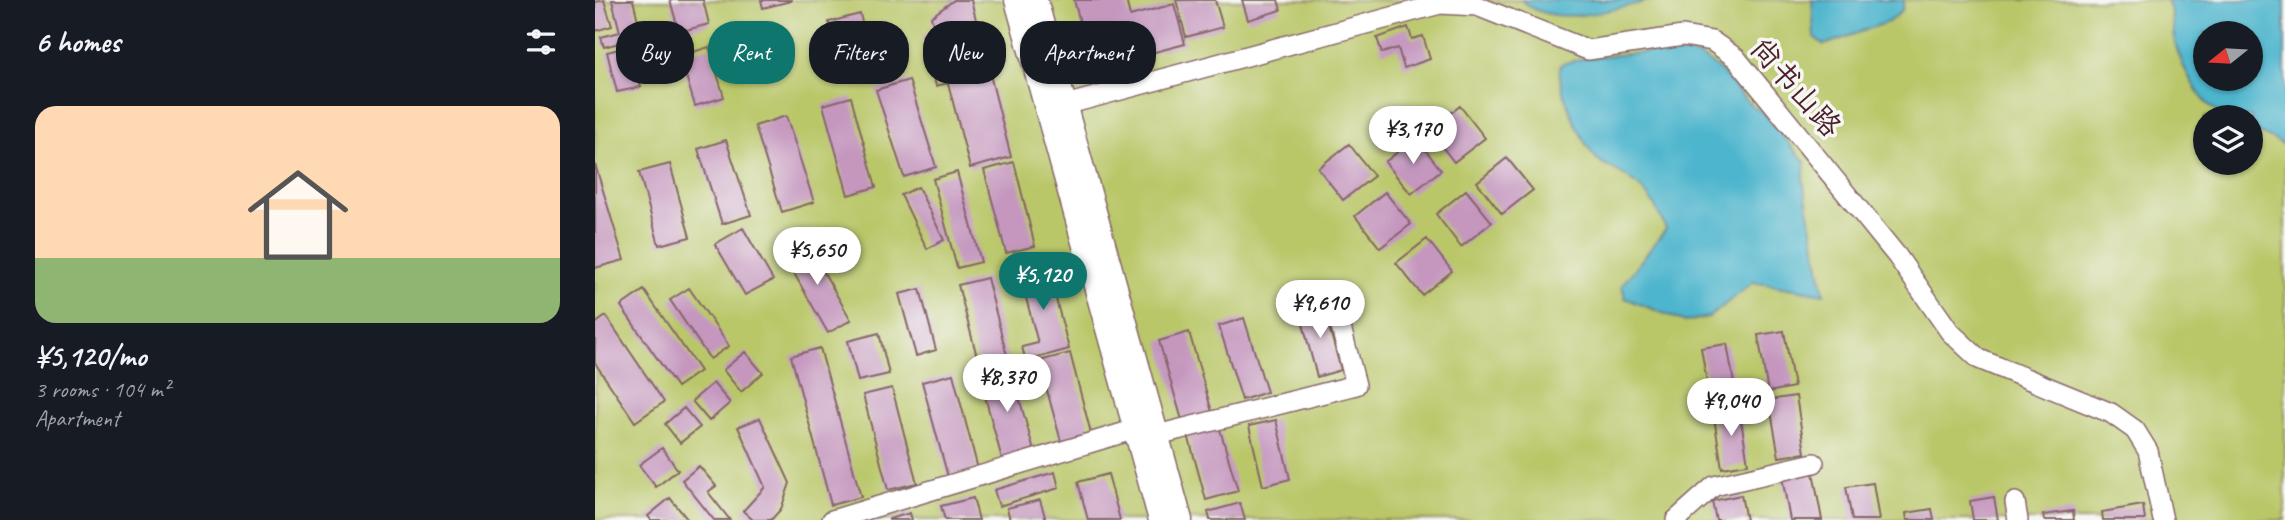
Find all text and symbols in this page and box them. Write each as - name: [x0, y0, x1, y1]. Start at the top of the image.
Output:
- chip: Buy: [616, 21, 694, 84]
- chip: Rent: [708, 21, 795, 84]
- chip: Filters: [809, 21, 909, 84]
- chip: New: [923, 21, 1006, 84]
- chip: Apartment: [1020, 21, 1156, 84]
- north arrow: [2193, 21, 2263, 91]
- map controls: [2193, 21, 2263, 175]
- text: 6 homes: [35, 23, 120, 61]
- icon: filters: [522, 23, 560, 61]
- street label: 尚书山路: [1742, 29, 1850, 145]
- button: layers: [2193, 105, 2263, 175]
- pin: ¥3,170: [1356, 106, 1470, 166]
- text: ¥3,170: [1385, 114, 1441, 143]
- icon: home: [235, 152, 361, 278]
- pin: ¥5,650: [760, 228, 874, 287]
- text: ¥5,650: [789, 235, 845, 264]
- pin: ¥5,120: [986, 252, 1100, 312]
- text: ¥5,120: [1015, 260, 1071, 289]
- pin: ¥9,610: [1263, 280, 1377, 340]
- text: ¥9,610: [1292, 288, 1348, 317]
- text: ¥5,120/mo: [35, 337, 146, 375]
- pin: ¥8,370: [950, 354, 1064, 414]
- text: ¥8,370: [979, 362, 1035, 391]
- text: 3 rooms · 104 m²: [35, 375, 170, 404]
- pin: ¥9,040: [1674, 378, 1788, 438]
- text: ¥9,040: [1703, 386, 1759, 415]
- text: Apartment: [35, 404, 120, 433]

